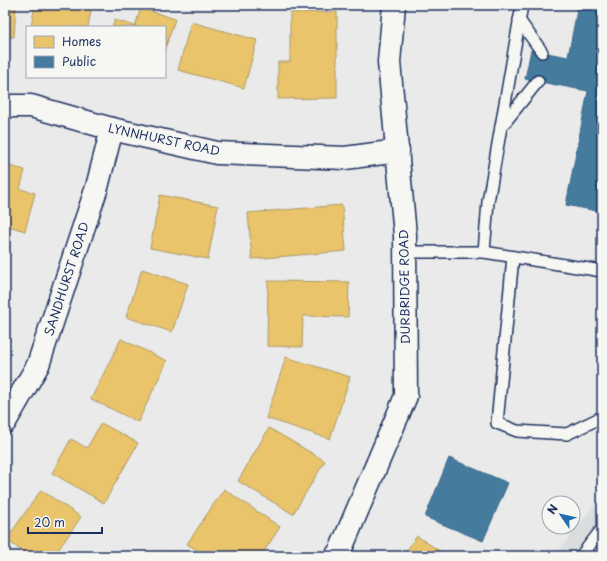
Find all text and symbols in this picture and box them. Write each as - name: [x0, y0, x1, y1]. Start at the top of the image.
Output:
- legend: [26, 26, 166, 78]
- text: Homes: [62, 32, 101, 50]
- text: Public: [62, 52, 96, 70]
- street label: LYNNHURST ROAD: [107, 118, 222, 160]
- street label: SANDHURST ROAD: [39, 219, 93, 338]
- street label: DURBRIDGE ROAD: [394, 229, 414, 345]
- north arrow: [541, 495, 581, 535]
- text: N: [543, 501, 562, 517]
- scale bar: [28, 509, 102, 535]
- text: 20 m: [34, 513, 65, 531]

